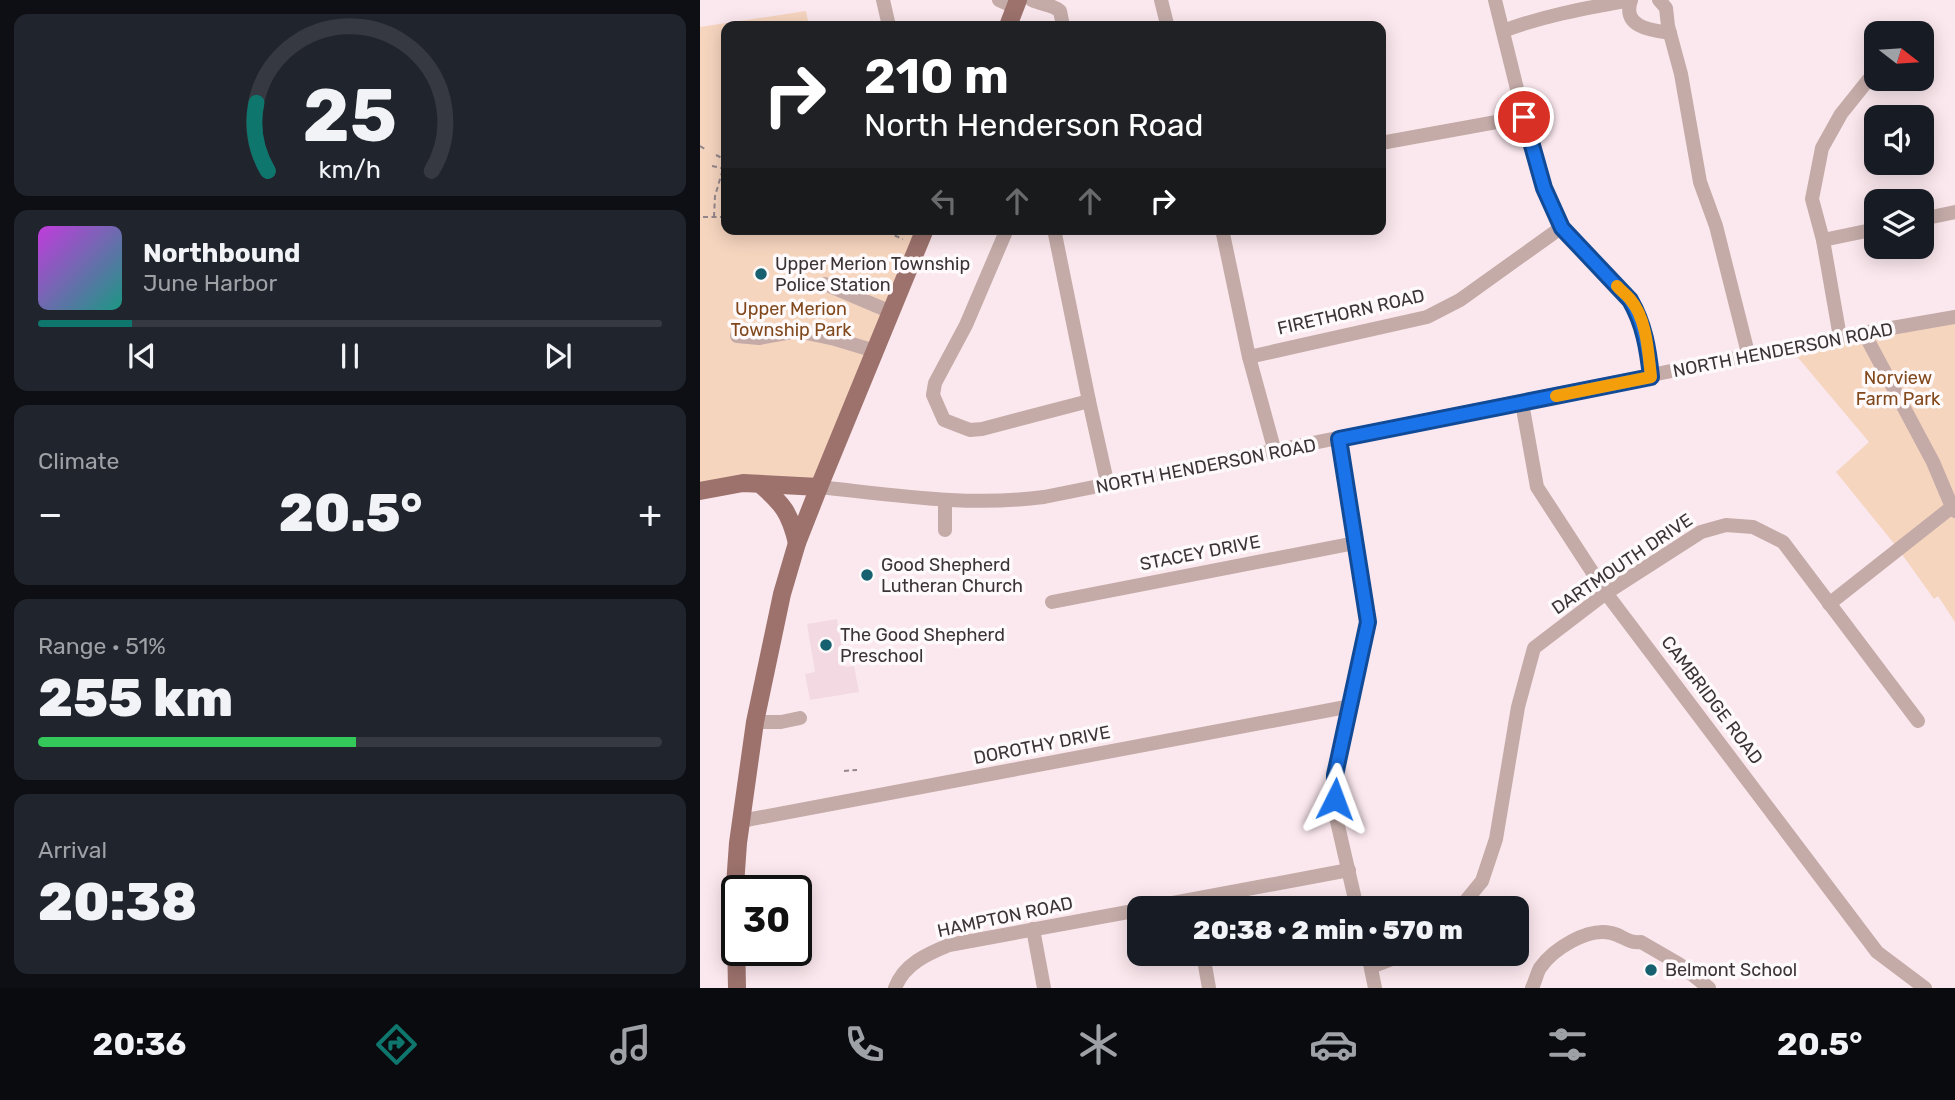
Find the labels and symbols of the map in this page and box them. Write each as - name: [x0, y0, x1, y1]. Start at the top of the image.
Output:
- north arrow: [1864, 21, 1934, 91]
- pin: [1494, 87, 1554, 147]
- place label: Upper Merion Township Police Station: [775, 253, 970, 296]
- marker: Upper Merion Township Police Station: [753, 266, 769, 282]
- street label: FIRETHORN ROAD: [1275, 284, 1427, 340]
- park label: Upper Merion Township Park: [730, 298, 852, 341]
- street label: NORTH HENDERSON ROAD: [1671, 318, 1895, 382]
- park label: Norview Farm Park: [1856, 367, 1941, 410]
- street label: NORTH HENDERSON ROAD: [1094, 434, 1318, 498]
- street label: DARTMOUTH DRIVE: [1547, 509, 1697, 619]
- street label: STACEY DRIVE: [1138, 531, 1262, 575]
- place label: Good Shepherd Lutheran Church: [881, 554, 1023, 597]
- marker: Good Shepherd Lutheran Church: [859, 567, 875, 583]
- place label: The Good Shepherd Preschool: [840, 624, 1005, 667]
- street label: CAMBRIDGE ROAD: [1657, 631, 1767, 769]
- marker: The Good Shepherd Preschool: [818, 637, 834, 653]
- street label: DOROTHY DRIVE: [972, 721, 1112, 769]
- position arrow: [1298, 762, 1372, 836]
- speed limit sign: 30: [721, 875, 812, 966]
- street label: HAMPTON ROAD: [935, 892, 1075, 942]
- place label: Belmont School: [1665, 959, 1797, 981]
- marker: Belmont School: [1643, 962, 1659, 978]

